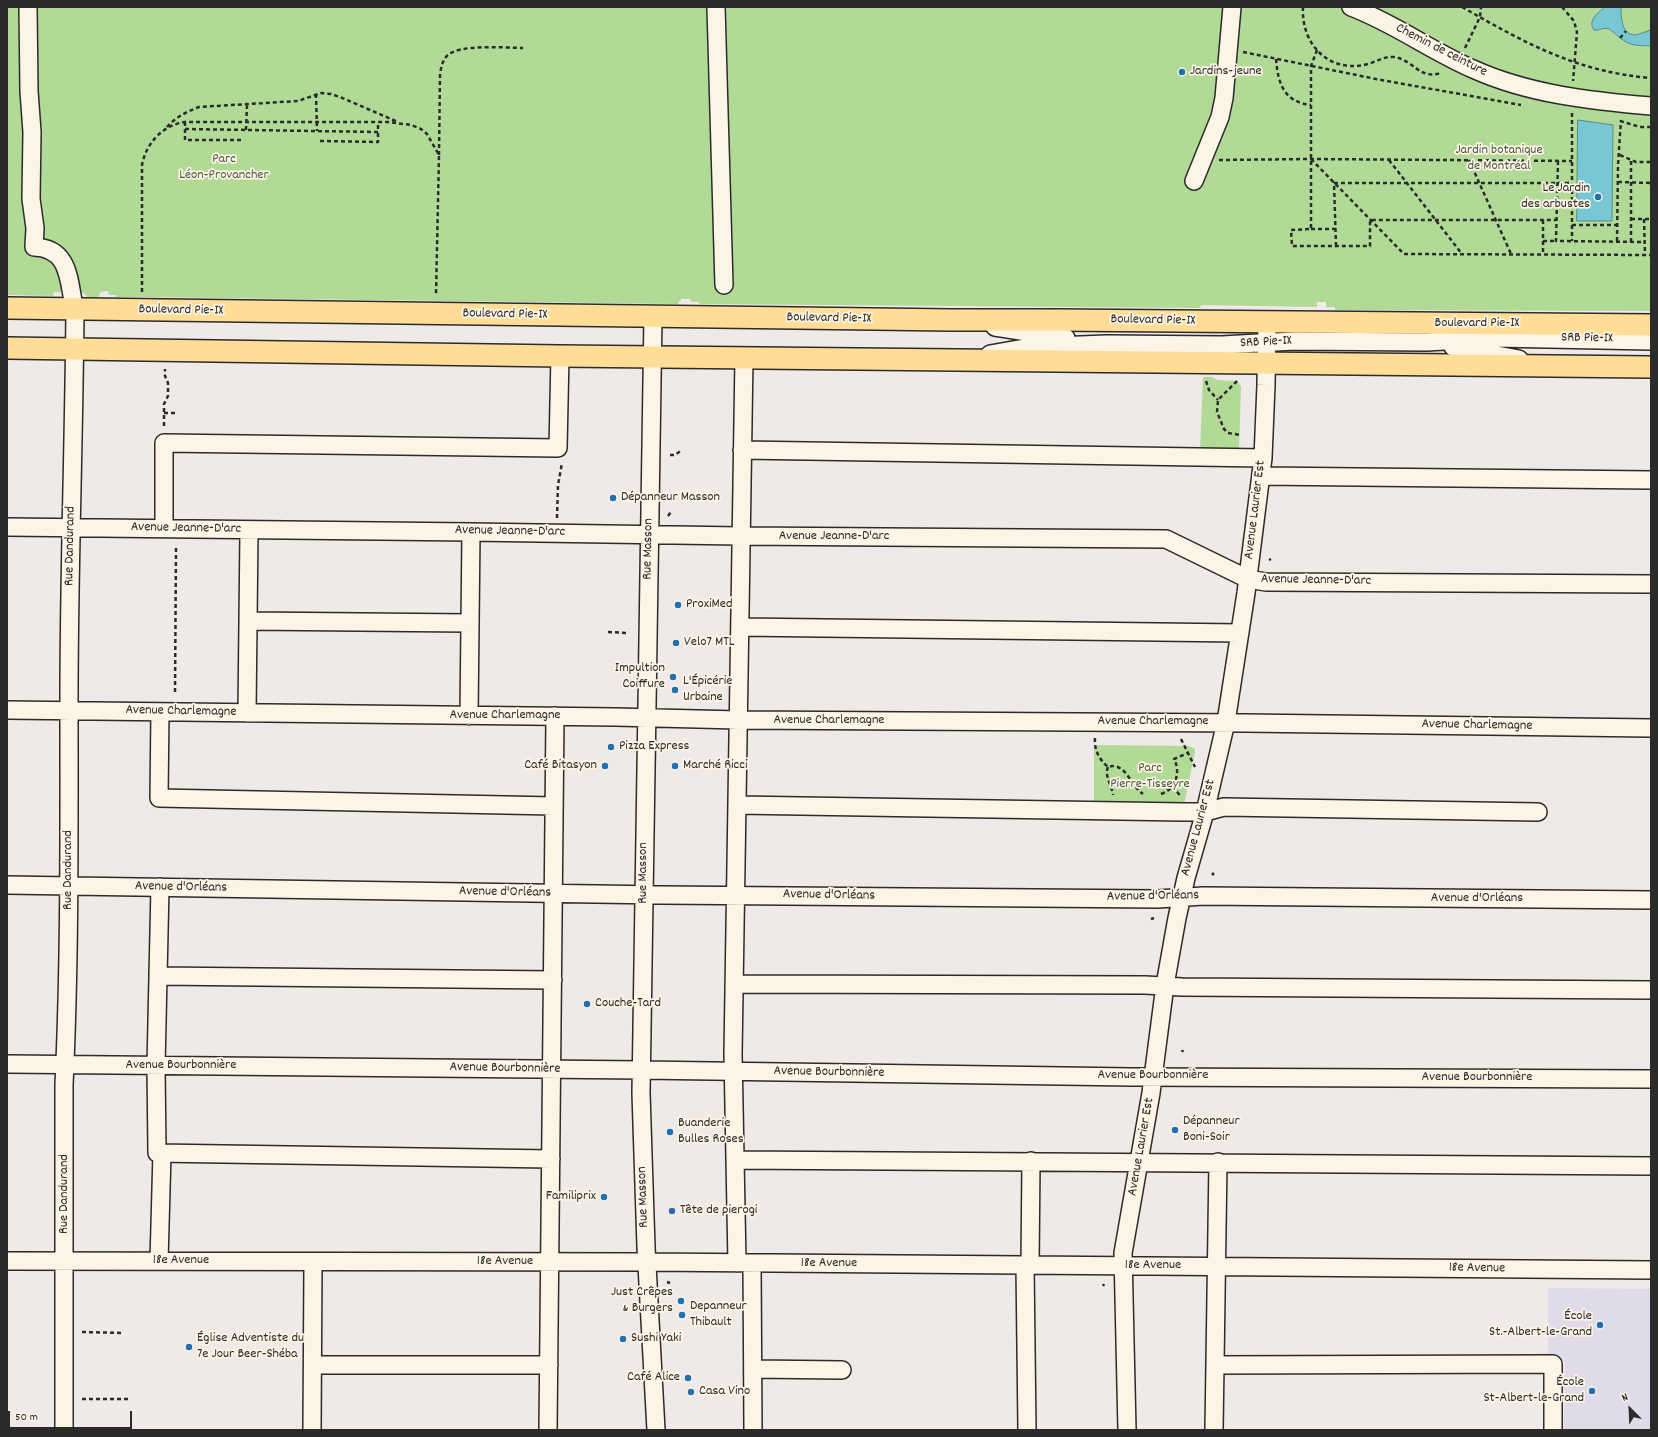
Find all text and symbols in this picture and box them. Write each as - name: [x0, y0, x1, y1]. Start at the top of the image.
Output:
- street label: Chemin de ceinture: [1392, 21, 1490, 81]
- place label: Jardins-jeune: [1190, 64, 1262, 80]
- marker: Jardins-jeune: [1177, 67, 1187, 77]
- park label: Jardin botanique de Montréal: [1455, 143, 1543, 176]
- park label: Parc Léon-Provancher: [179, 152, 269, 184]
- place label: Le Jardin des arbustes: [1521, 181, 1590, 214]
- marker: Le Jardin des arbustes: [1593, 192, 1603, 202]
- street label: Boulevard Pie-IX: [138, 302, 224, 320]
- street label: Boulevard Pie-IX: [462, 306, 548, 324]
- street label: Boulevard Pie-IX: [786, 310, 872, 328]
- street label: Boulevard Pie-IX: [1110, 312, 1196, 330]
- street label: Boulevard Pie-IX: [1435, 316, 1519, 332]
- street label: SRB Pie-IX: [1561, 330, 1613, 348]
- street label: SRB Pie-IX: [1240, 333, 1292, 353]
- street label: Avenue Laurier Est: [1242, 460, 1270, 560]
- place label: Dépanneur Masson: [621, 490, 720, 506]
- marker: Dépanneur Masson: [608, 493, 618, 503]
- street label: Rue Dandurand: [62, 506, 80, 586]
- street label: Rue Masson: [640, 518, 658, 580]
- street label: Avenue Jeanne-D'arc: [131, 520, 241, 538]
- street label: Avenue Jeanne-D'arc: [455, 523, 565, 541]
- street label: Avenue Jeanne-D'arc: [779, 529, 889, 545]
- street label: Avenue Jeanne-D'arc: [1261, 572, 1371, 590]
- place label: ProxiMed: [686, 597, 732, 613]
- marker: ProxiMed: [673, 600, 683, 610]
- place label: Velo7 MTL: [684, 635, 735, 651]
- marker: Velo7 MTL: [671, 638, 681, 648]
- place label: Impultion Coiffure: [615, 661, 665, 694]
- marker: Impultion Coiffure: [668, 672, 678, 682]
- place label: L'Épicérie Urbaine: [683, 674, 732, 706]
- marker: L'Épicérie Urbaine: [670, 685, 680, 695]
- street label: Avenue Charlemagne: [125, 703, 237, 721]
- street label: Avenue Charlemagne: [449, 708, 561, 724]
- street label: Avenue Charlemagne: [773, 713, 885, 729]
- street label: Avenue Charlemagne: [1097, 714, 1209, 730]
- street label: Avenue Charlemagne: [1421, 717, 1533, 735]
- place label: Pizza Express: [619, 739, 689, 755]
- marker: Pizza Express: [606, 742, 616, 752]
- place label: Café Bitasyon: [524, 758, 597, 774]
- place label: Marché Ricci: [683, 758, 747, 774]
- marker: Café Bitasyon: [600, 761, 610, 771]
- marker: Marché Ricci: [670, 761, 680, 771]
- park label: Parc Pierre-Tisseyre: [1110, 761, 1190, 794]
- street label: Avenue Laurier Est: [1178, 778, 1220, 878]
- street label: Rue Dandurand: [61, 830, 77, 910]
- street label: Rue Masson: [636, 842, 652, 904]
- street label: Avenue d'Orléans: [135, 879, 227, 897]
- street label: Avenue d'Orléans: [459, 884, 551, 902]
- street label: Avenue d'Orléans: [783, 887, 875, 905]
- street label: Avenue d'Orléans: [1107, 888, 1199, 906]
- street label: Avenue d'Orléans: [1431, 891, 1523, 907]
- place label: Couche-Tard: [595, 996, 661, 1012]
- marker: Couche-Tard: [582, 999, 592, 1009]
- street label: Avenue Bourbonnière: [126, 1058, 236, 1074]
- street label: Avenue Bourbonnière: [449, 1060, 561, 1078]
- street label: Avenue Bourbonnière: [773, 1064, 885, 1082]
- street label: Avenue Bourbonnière: [1098, 1068, 1208, 1084]
- street label: Avenue Bourbonnière: [1422, 1070, 1532, 1086]
- street label: Avenue Laurier Est: [1125, 1097, 1159, 1197]
- place label: Dépanneur Boni-Soir: [1183, 1114, 1240, 1146]
- place label: Buanderie Bulles Roses: [678, 1116, 744, 1148]
- marker: Dépanneur Boni-Soir: [1170, 1125, 1180, 1135]
- marker: Buanderie Bulles Roses: [665, 1127, 675, 1137]
- street label: Rue Dandurand: [57, 1154, 73, 1234]
- street label: Rue Masson: [635, 1166, 653, 1228]
- place label: Familiprix: [546, 1189, 596, 1205]
- marker: Familiprix: [599, 1192, 609, 1202]
- place label: Tête de pierogi: [680, 1203, 757, 1219]
- marker: Tête de pierogi: [667, 1206, 677, 1216]
- street label: 18e Avenue: [153, 1253, 209, 1269]
- street label: 18e Avenue: [477, 1254, 533, 1270]
- street label: 18e Avenue: [801, 1256, 857, 1272]
- street label: 18e Avenue: [1125, 1258, 1181, 1274]
- street label: 18e Avenue: [1449, 1260, 1505, 1278]
- place label: Just Crêpes & Burgers: [611, 1285, 673, 1318]
- marker: Just Crêpes & Burgers: [676, 1296, 686, 1306]
- place label: Depanneur Thibault: [690, 1299, 747, 1332]
- place label: École St.-Albert-le-Grand: [1489, 1309, 1592, 1342]
- marker: Depanneur Thibault: [677, 1310, 687, 1320]
- marker: École St.-Albert-le-Grand: [1595, 1320, 1605, 1330]
- place label: Église Adventiste du 7e Jour Beer-Shéba: [197, 1331, 304, 1364]
- place label: Sushi Yaki: [631, 1331, 681, 1347]
- marker: Sushi Yaki: [618, 1334, 628, 1344]
- marker: Église Adventiste du 7e Jour Beer-Shéba: [184, 1342, 194, 1352]
- place label: Café Alice: [627, 1370, 680, 1386]
- marker: Café Alice: [683, 1373, 693, 1383]
- place label: École St-Albert-le-Grand: [1483, 1375, 1584, 1408]
- place label: Casa Vino: [699, 1384, 750, 1400]
- marker: École St-Albert-le-Grand: [1587, 1386, 1597, 1396]
- marker: Casa Vino: [686, 1387, 696, 1397]
- north arrow: [1610, 1389, 1650, 1429]
- text: N: [1619, 1390, 1631, 1406]
- scale bar: [10, 1403, 134, 1429]
- text: 50 m: [15, 1409, 38, 1426]

